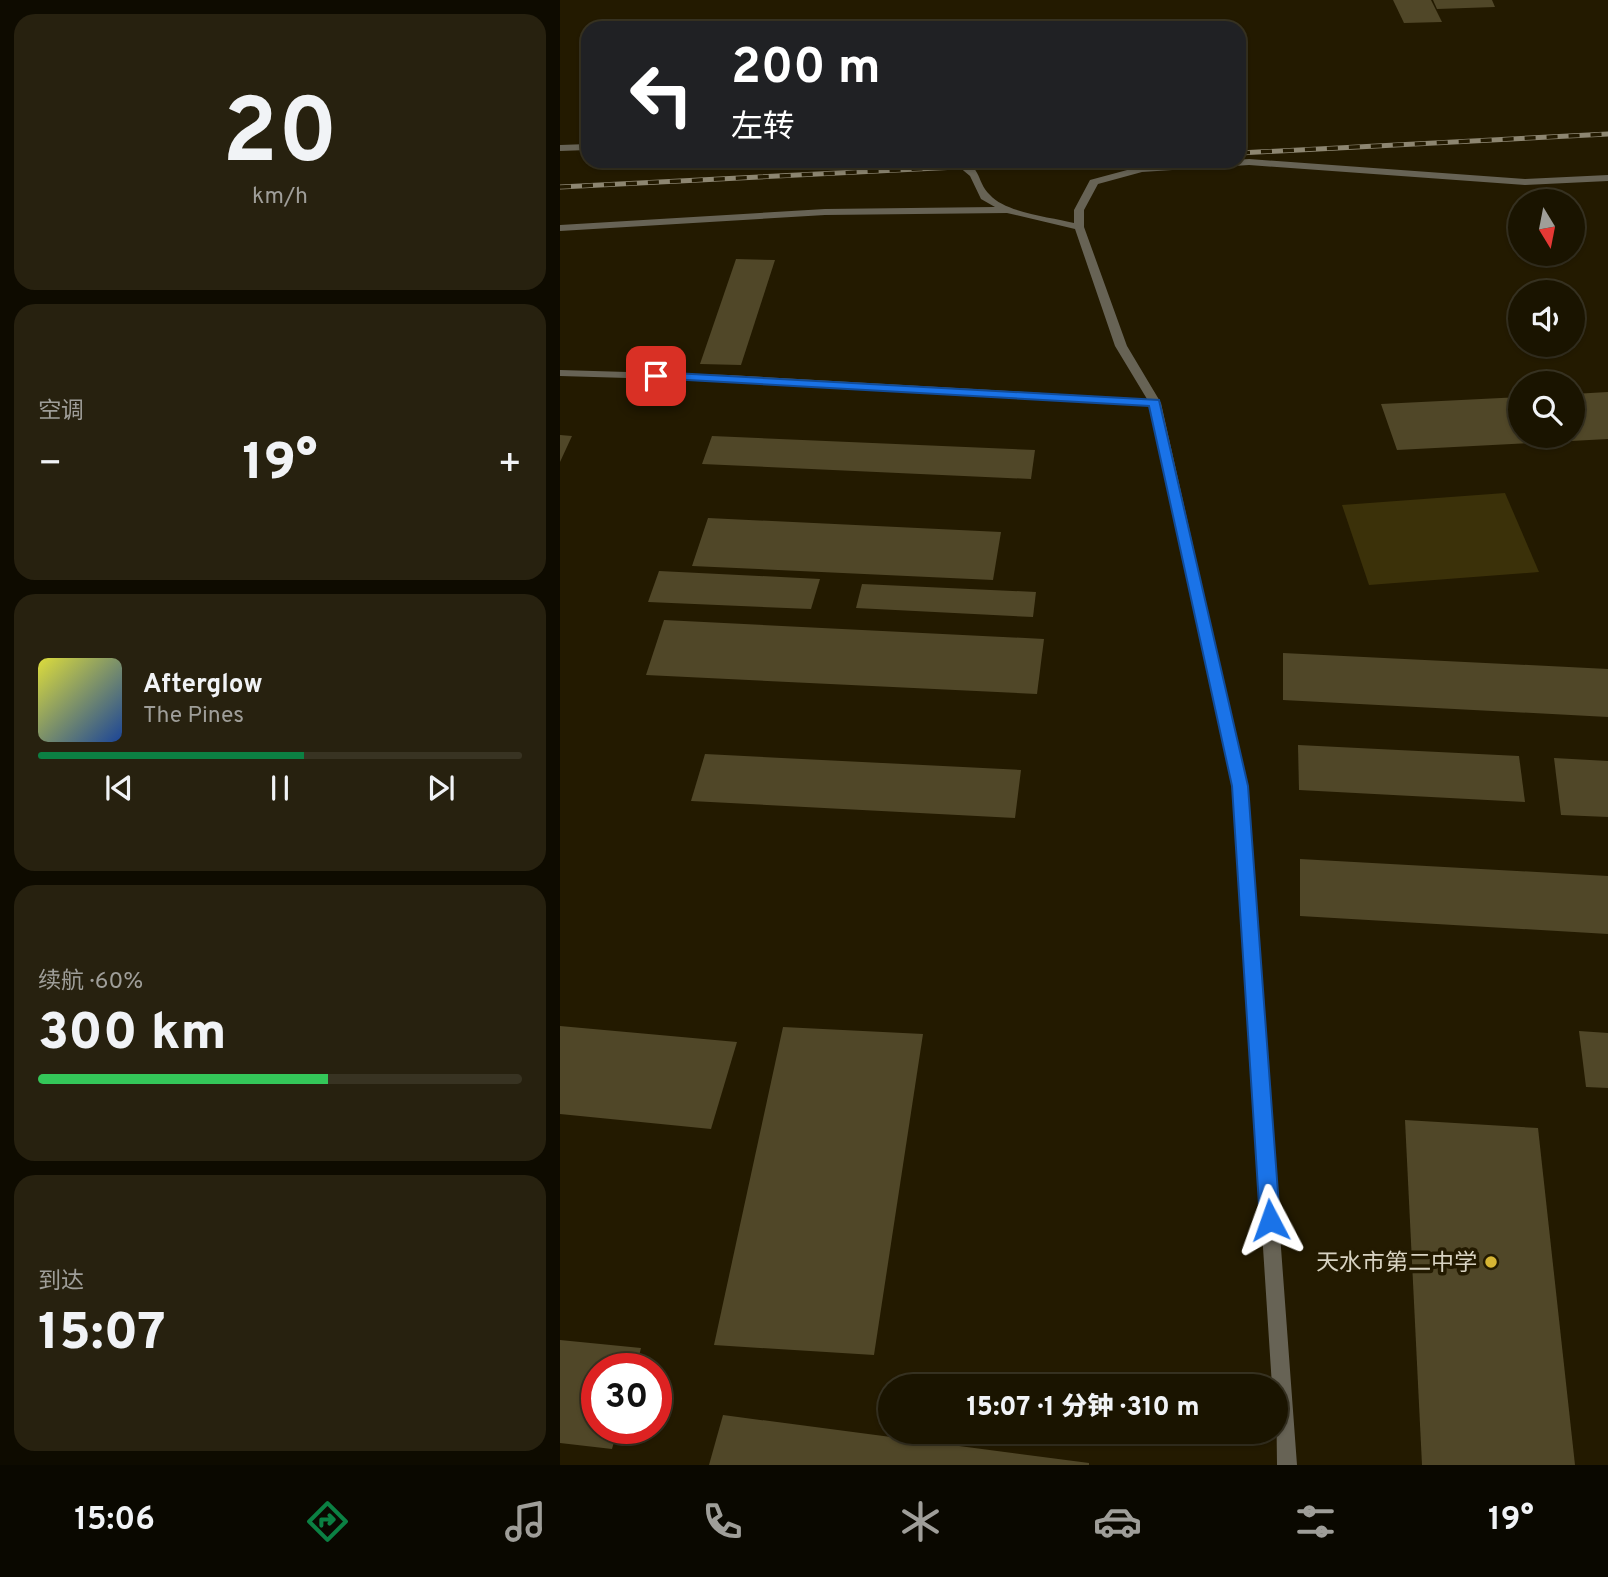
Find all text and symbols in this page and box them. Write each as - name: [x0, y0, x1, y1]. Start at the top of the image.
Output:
- text: 200 m: [731, 39, 881, 101]
- icon: left: [616, 49, 707, 140]
- text: 20: [222, 80, 338, 195]
- text: 左转: [731, 109, 795, 149]
- text: km/h: [252, 183, 308, 212]
- north arrow: [1508, 189, 1586, 266]
- map controls: [1508, 189, 1585, 448]
- button: sound: [1508, 280, 1585, 357]
- pin: [626, 346, 686, 406]
- icon: arrive: [637, 357, 675, 395]
- button: search: [1508, 371, 1585, 448]
- text: 空调: [38, 398, 84, 427]
- text: 19°: [242, 432, 318, 498]
- text: −: [38, 441, 63, 490]
- text: +: [497, 441, 522, 490]
- text: Afterglow: [143, 669, 263, 702]
- text: The Pines: [143, 702, 244, 731]
- icon: previous: [100, 769, 138, 807]
- icon: pause: [261, 769, 299, 807]
- icon: next: [422, 769, 460, 807]
- text: 续航 · 60%: [38, 968, 143, 997]
- text: 300 km: [38, 1002, 226, 1068]
- position arrow: [1233, 1183, 1307, 1257]
- place label: 天水市第二中学: [1316, 1250, 1477, 1279]
- marker: 天水市第二中学: [1483, 1254, 1499, 1270]
- text: 到达: [38, 1268, 84, 1297]
- text: 15:07: [38, 1302, 166, 1368]
- speed limit sign: 30: [581, 1353, 672, 1444]
- text: 15:07 · 1 分钟 · 310 m: [966, 1392, 1200, 1425]
- icon: directions: [303, 1497, 352, 1546]
- icon: music: [501, 1497, 550, 1546]
- icon: phone: [698, 1497, 747, 1546]
- icon: climate: [896, 1497, 945, 1546]
- icon: car: [1093, 1497, 1142, 1546]
- icon: filters: [1291, 1497, 1340, 1546]
- text: 15:06: [74, 1501, 155, 1541]
- text: 19°: [1488, 1501, 1534, 1541]

